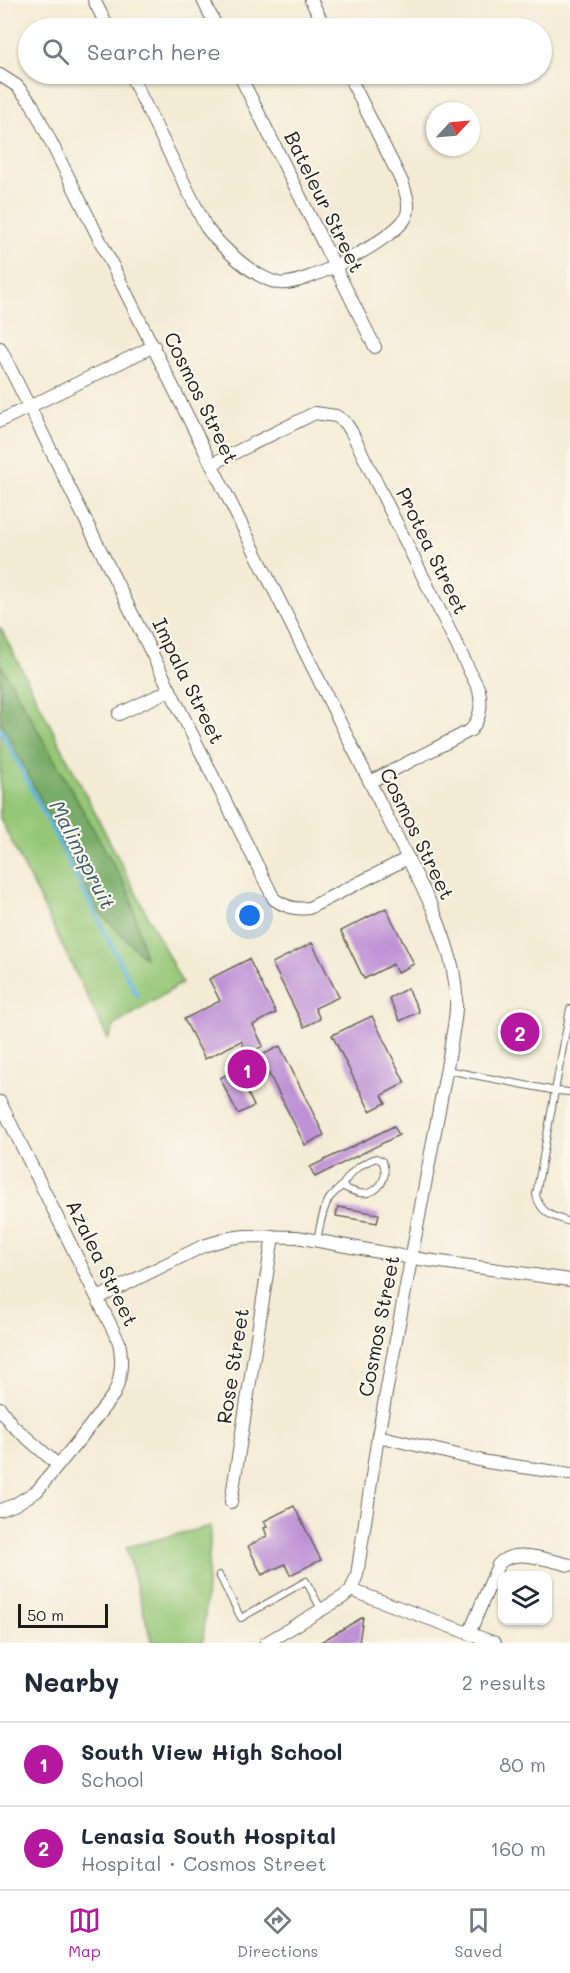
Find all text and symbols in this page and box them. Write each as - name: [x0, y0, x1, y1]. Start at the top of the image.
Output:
- search box: [18, 18, 552, 84]
- icon: search: [39, 35, 72, 68]
- text: Search here: [87, 37, 221, 66]
- north arrow: [426, 102, 480, 156]
- street label: Bateleur Street: [279, 126, 370, 277]
- street label: Cosmos Street: [159, 327, 245, 468]
- street label: Protea Street: [391, 483, 475, 618]
- street label: Impala Street: [147, 613, 231, 748]
- street label: Cosmos Street: [375, 763, 461, 904]
- water label: Malimspruit: [44, 795, 122, 914]
- your location: [235, 901, 264, 930]
- pin: 2: [500, 1010, 540, 1054]
- pin: 1: [228, 1046, 266, 1092]
- street label: Azalea Street: [61, 1195, 145, 1330]
- street label: Cosmos Street: [352, 1253, 404, 1399]
- street label: Rose Street: [210, 1306, 254, 1426]
- map controls: [498, 1571, 552, 1625]
- button: layers: [498, 1571, 552, 1625]
- scale bar: [18, 1601, 108, 1628]
- text: 50 m: [27, 1604, 64, 1625]
- text: Nearby: [24, 1665, 119, 1699]
- text: 2 results: [462, 1669, 546, 1695]
- text: South View High School: [81, 1737, 343, 1766]
- text: 1: [39, 1751, 48, 1777]
- text: 80 m: [499, 1751, 546, 1777]
- text: School: [81, 1766, 144, 1792]
- text: Lenasia South Hospital: [81, 1821, 336, 1850]
- text: 2: [38, 1835, 49, 1861]
- text: 160 m: [490, 1835, 546, 1861]
- text: Hospital · Cosmos Street: [81, 1850, 327, 1876]
- tab: Map: [68, 1904, 101, 1961]
- tab: Directions: [237, 1904, 318, 1961]
- tab: Saved: [454, 1904, 502, 1961]

